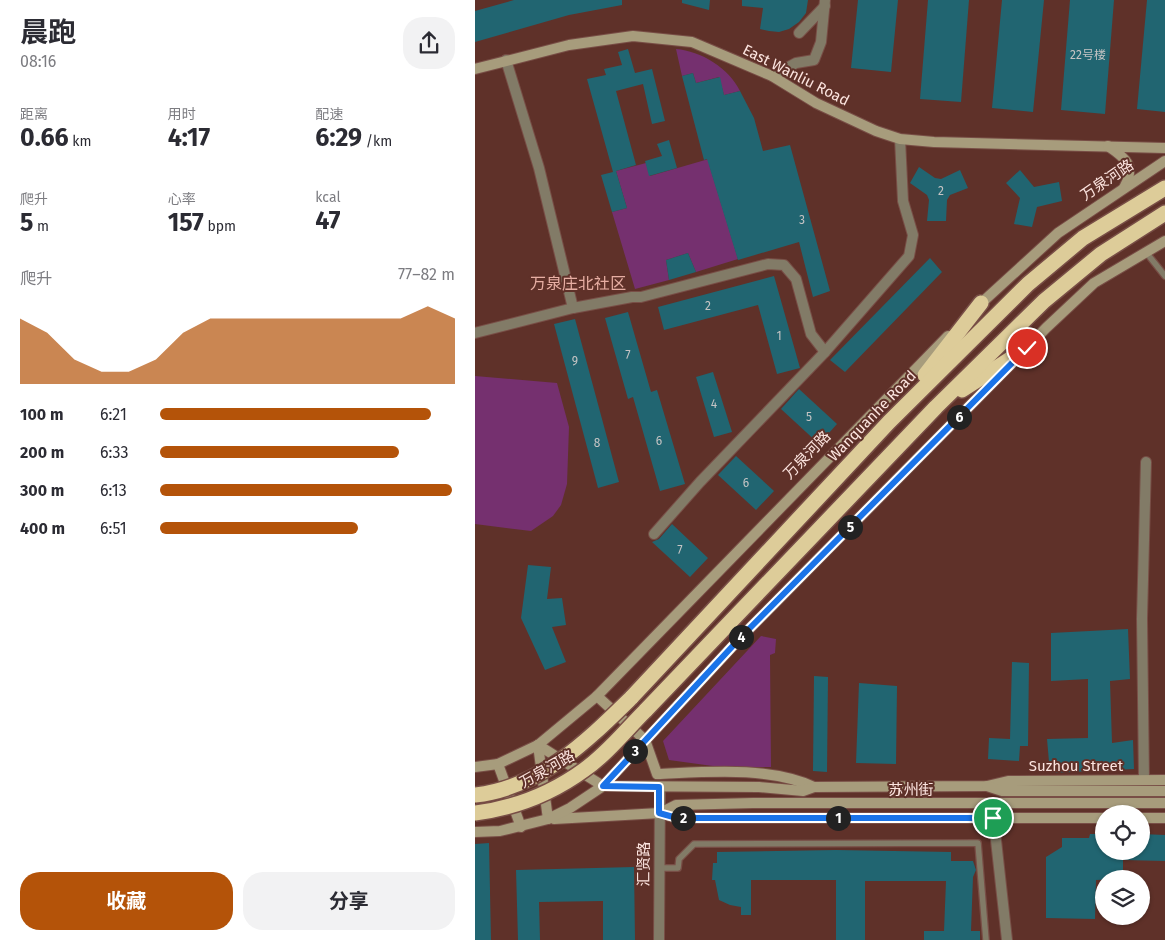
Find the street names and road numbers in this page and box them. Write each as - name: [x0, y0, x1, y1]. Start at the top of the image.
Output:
- street label: East Wanliu Road: [740, 40, 852, 110]
- street label: 万泉河路: [1077, 156, 1137, 204]
- street label: Wanquanhe Road: [824, 367, 920, 465]
- street label: 万泉河路: [780, 427, 834, 483]
- street label: 万泉河路: [516, 747, 578, 791]
- street label: Suzhou Street: [1029, 757, 1124, 775]
- street label: 苏州街: [888, 781, 934, 799]
- street label: 汇贤路: [635, 841, 653, 887]

